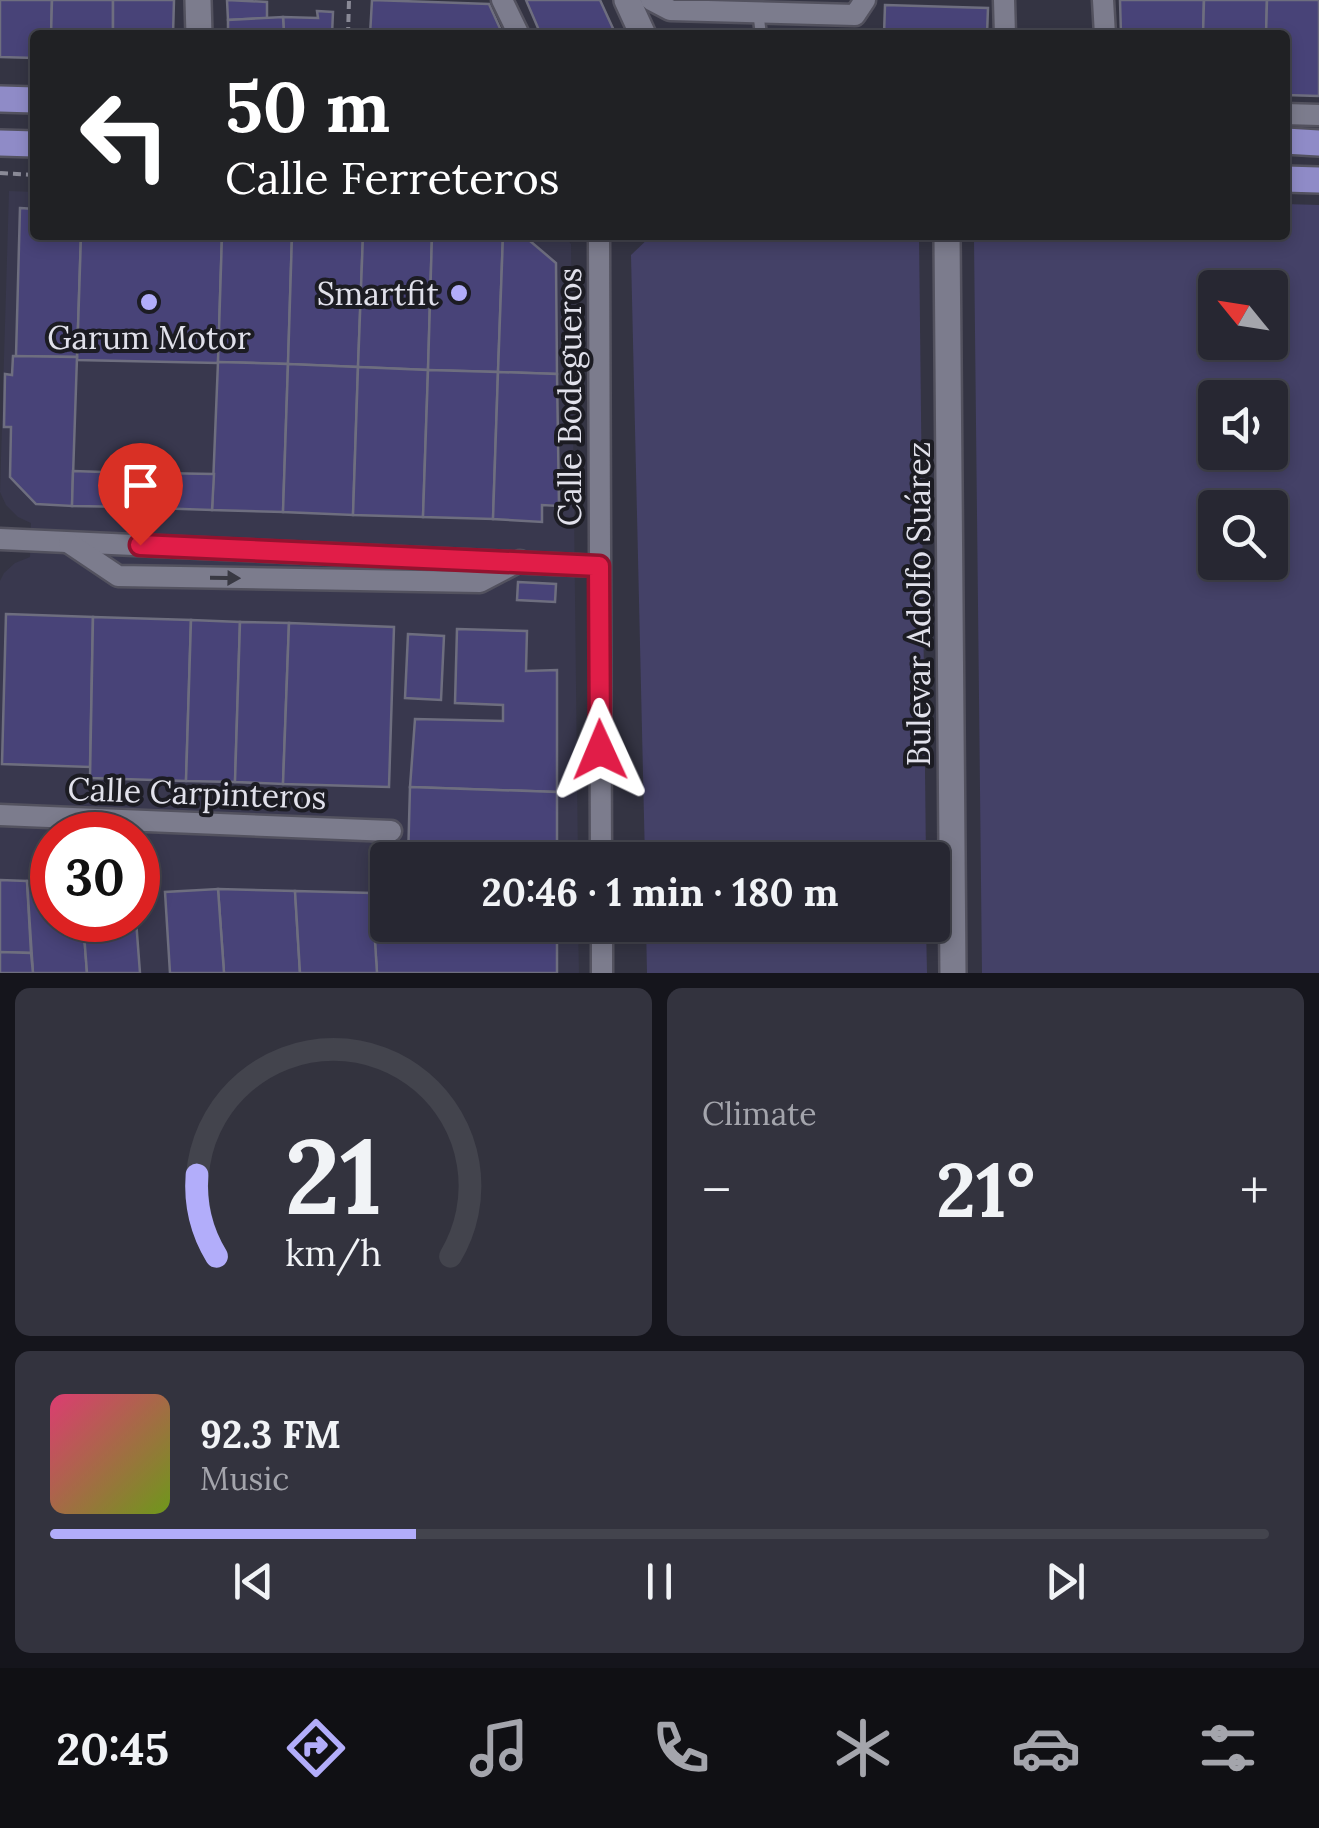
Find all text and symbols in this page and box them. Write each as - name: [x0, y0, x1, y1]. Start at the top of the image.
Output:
- text: 50 m: [225, 62, 390, 151]
- icon: left: [60, 70, 190, 200]
- text: Calle Ferreteros: [225, 149, 560, 206]
- street label: Calle Bodegueros: [549, 268, 590, 526]
- north arrow: [1198, 270, 1288, 360]
- map controls: [1198, 270, 1288, 580]
- place label: Smartfit: [317, 273, 440, 314]
- marker: Smartfit: [448, 282, 470, 304]
- marker: Garum Motor: [138, 291, 160, 313]
- place label: Garum Motor: [47, 317, 251, 358]
- button: sound: [1198, 380, 1288, 470]
- street label: Bulevar Adolfo Suárez: [898, 442, 939, 766]
- pin: [98, 443, 183, 546]
- icon: arrive: [113, 458, 168, 513]
- button: search: [1198, 490, 1288, 580]
- one-way arrow: [209, 570, 241, 586]
- position arrow: [548, 698, 652, 802]
- street label: Calle Carpinteros: [67, 768, 327, 818]
- speed limit sign: 30: [30, 812, 160, 942]
- text: 20:46 · 1 min · 180 m: [481, 868, 839, 916]
- text: Climate: [702, 1093, 817, 1134]
- text: 21: [285, 1109, 382, 1242]
- text: 21°: [936, 1142, 1035, 1238]
- text: −: [702, 1155, 731, 1225]
- text: +: [1240, 1155, 1269, 1225]
- text: km/h: [285, 1230, 382, 1276]
- text: 92.3 FM: [200, 1410, 341, 1458]
- text: Music: [200, 1458, 289, 1499]
- icon: previous: [226, 1554, 281, 1609]
- icon: pause: [632, 1554, 687, 1609]
- icon: next: [1038, 1554, 1093, 1609]
- icon: directions: [281, 1713, 351, 1783]
- icon: music: [464, 1713, 534, 1783]
- icon: phone: [646, 1713, 716, 1783]
- icon: climate: [828, 1713, 898, 1783]
- icon: car: [1011, 1713, 1081, 1783]
- icon: filters: [1193, 1713, 1263, 1783]
- text: 20:45: [56, 1720, 169, 1777]

